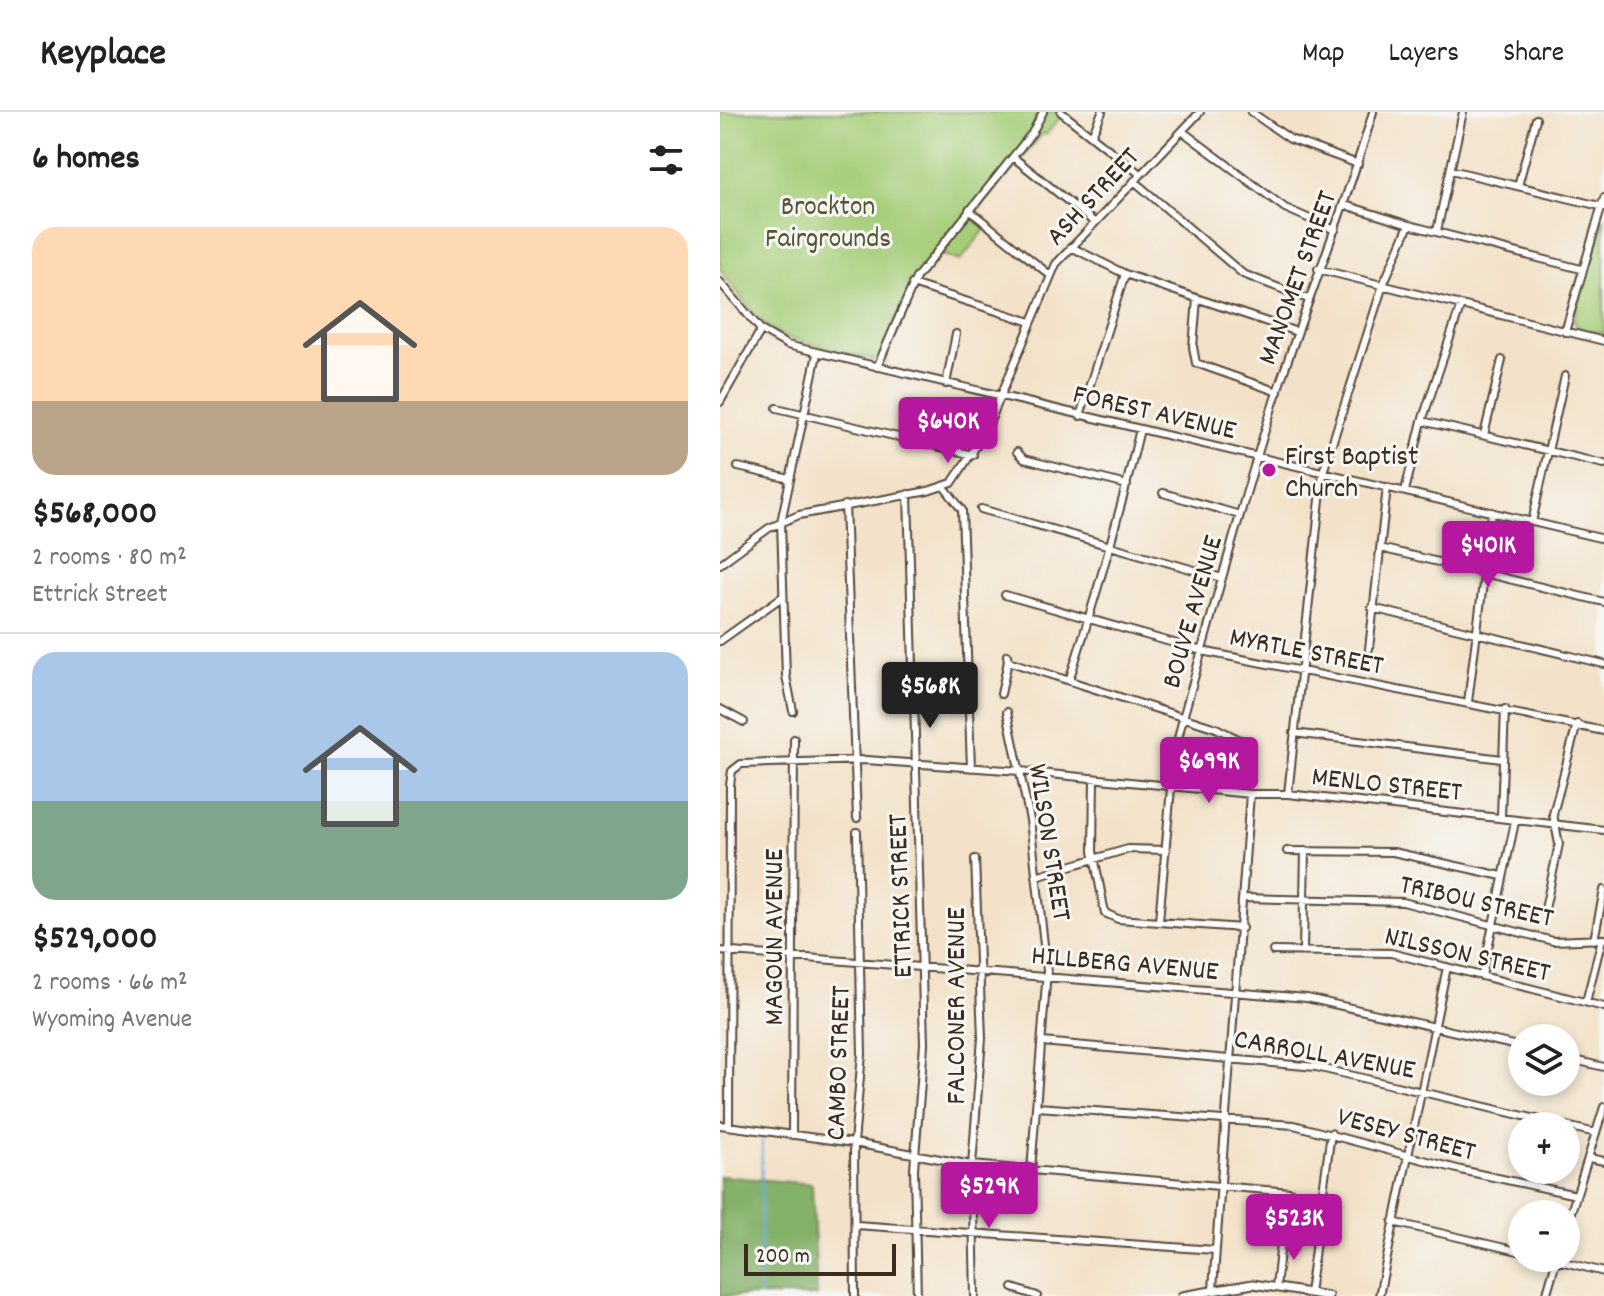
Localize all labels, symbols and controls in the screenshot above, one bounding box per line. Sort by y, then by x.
text: Keyplace [40,28,166,83]
text: Map [1302,35,1345,75]
text: Layers [1389,35,1459,75]
text: Share [1503,35,1564,75]
text: 6 homes [32,136,140,185]
icon: filters [644,138,688,182]
street label: ASH STREET [1038,140,1151,257]
street label: MANOMET STREET [1250,186,1350,371]
park label: Brockton Fairgrounds [765,189,891,261]
icon: home [288,279,432,423]
street label: FOREST AVENUE [1068,377,1240,453]
pin: $640K [892,397,1004,465]
text: $640K [917,404,979,441]
place label: First Baptist Church [1285,439,1418,511]
marker: First Baptist Church [1260,461,1278,479]
text: $568,000 [32,491,157,540]
pin: $401K [1432,521,1544,589]
text: $401K [1460,528,1516,565]
street label: BOUVE AVENUE [1154,531,1236,693]
text: 2 rooms · 80 m² [32,540,187,577]
text: Ettrick Street [32,577,168,614]
street label: MYRTLE STREET [1226,619,1386,688]
pin: $568K [874,662,986,730]
text: $568K [900,669,960,706]
icon: home [288,704,432,848]
pin: $699K [1153,737,1265,805]
text: $699K [1178,744,1240,781]
street label: MENLO STREET [1309,759,1464,815]
street label: WILSON STREET [1015,761,1079,924]
street label: ETTRICK STREET [880,813,926,979]
street label: MAGOUN AVENUE [757,848,797,1026]
street label: TRIBOU STREET [1395,867,1557,941]
street label: FALCONER AVENUE [939,907,979,1105]
text: $529,000 [32,916,157,965]
street label: NILSSON STREET [1380,918,1554,995]
street label: HILLBERG AVENUE [1029,938,1220,994]
text: 2 rooms · 66 m² [32,965,188,1002]
street label: CAMBO STREET [818,985,864,1141]
text: Wyoming Avenue [32,1002,192,1039]
street label: CARROLL AVENUE [1230,1021,1418,1093]
map controls [1508,1024,1580,1272]
button: layers [1508,1024,1580,1096]
street label: VESEY STREET [1332,1099,1479,1174]
button: + [1508,1112,1580,1184]
pin: $529K [933,1162,1045,1230]
text: $529K [959,1169,1019,1206]
pin: $523K [1238,1194,1350,1262]
button: − [1508,1200,1580,1272]
text: $523K [1264,1201,1324,1238]
scale bar [744,1240,896,1276]
text: 200 m [756,1242,810,1273]

